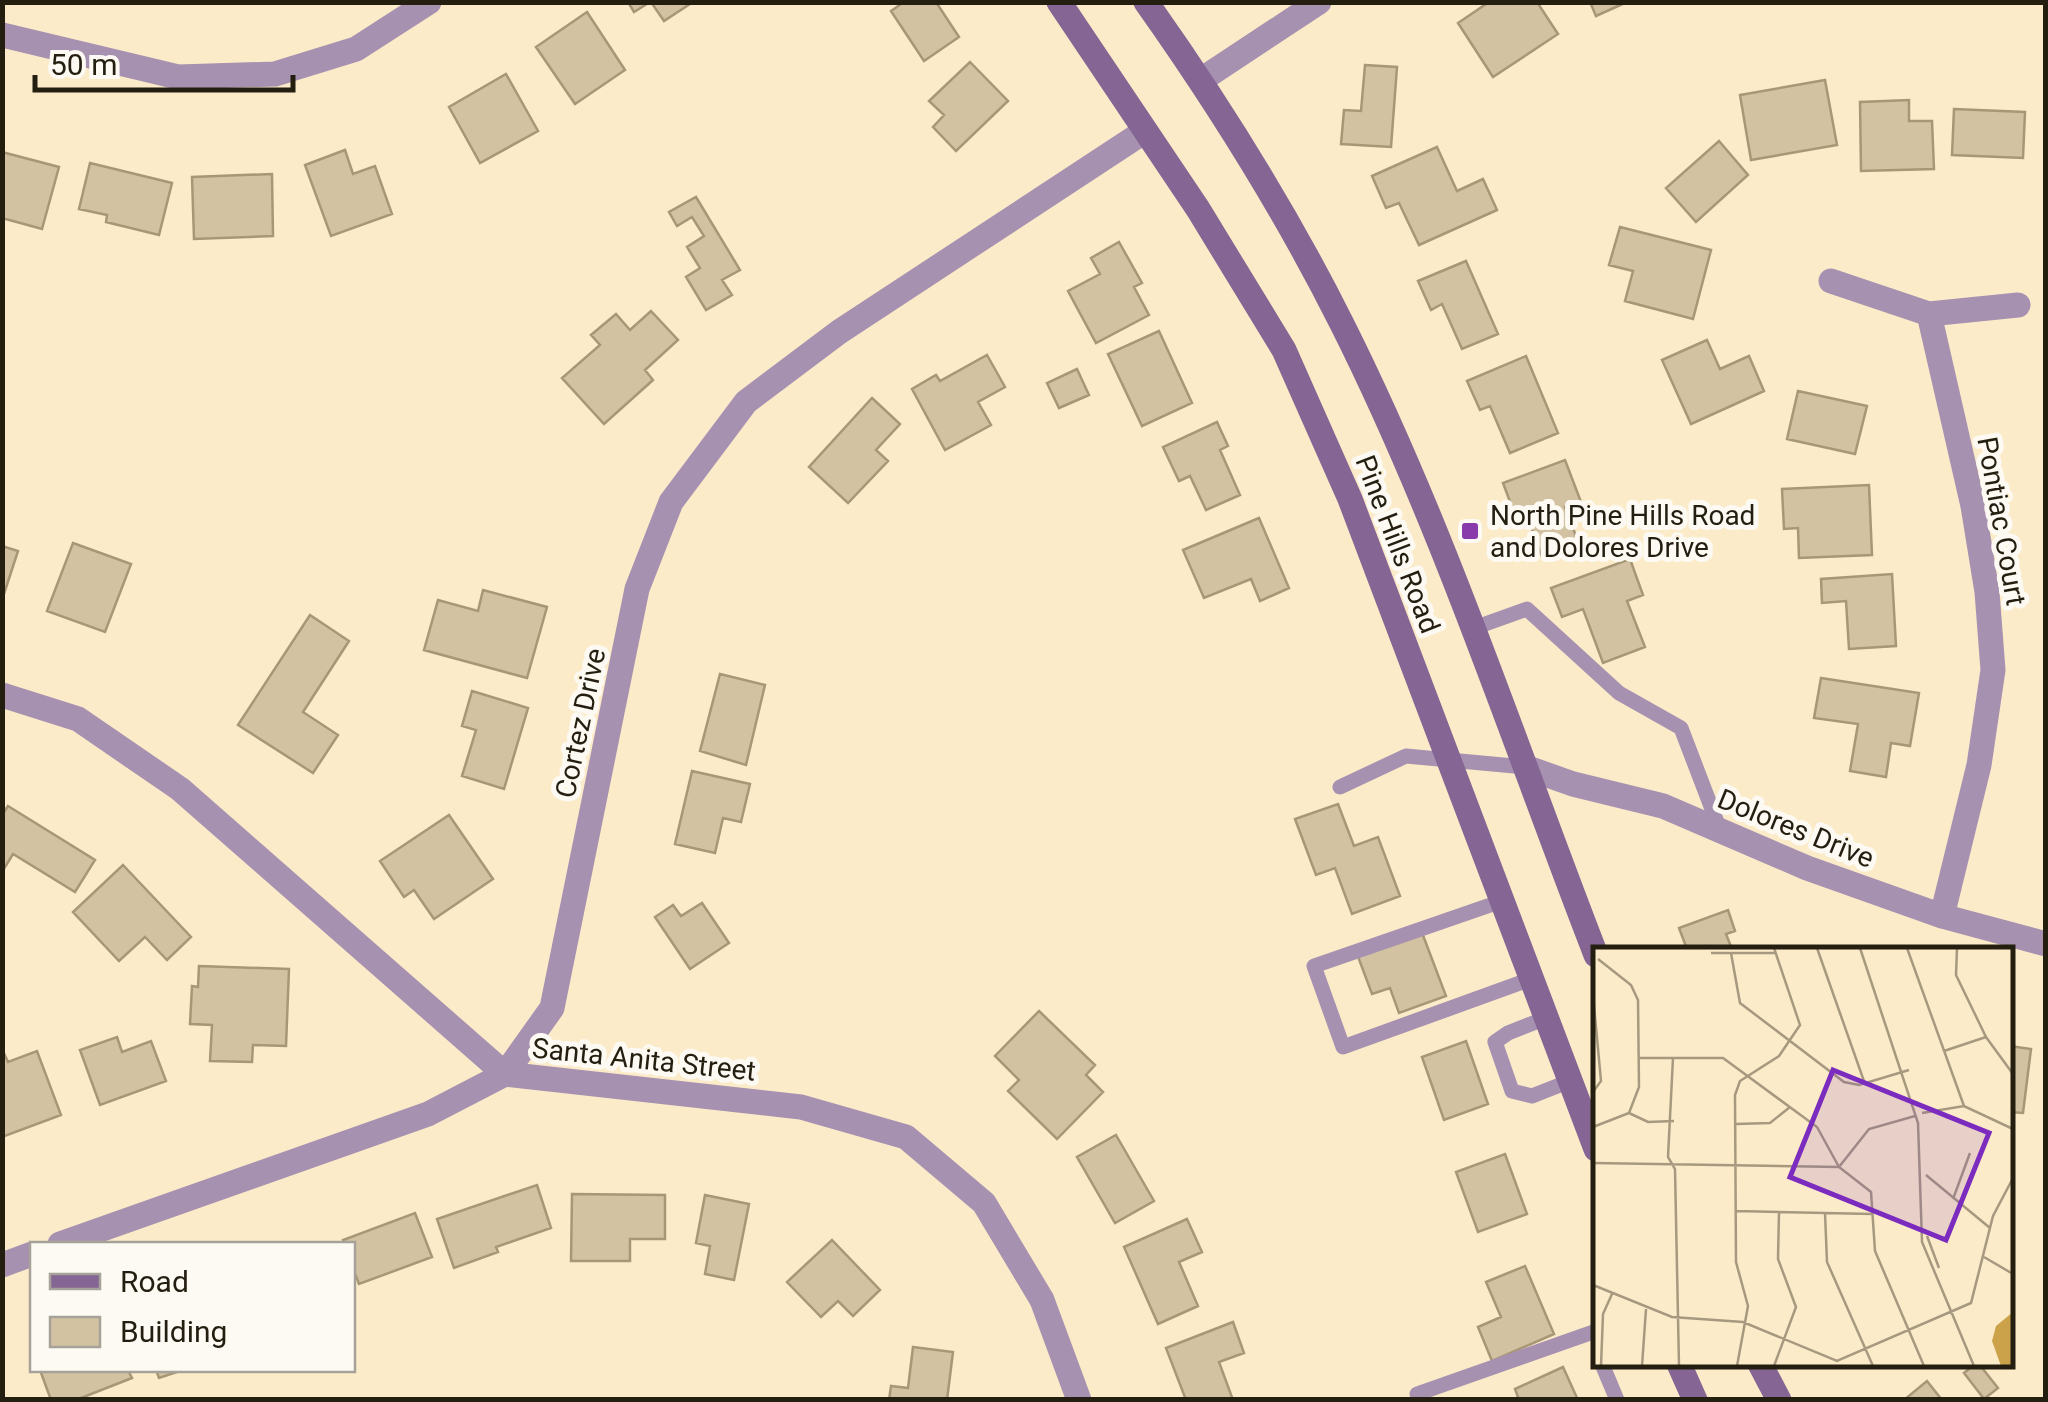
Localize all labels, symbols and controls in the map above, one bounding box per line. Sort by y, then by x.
scale bar [35,30,292,92]
text: 50 m [50,47,117,82]
street label: Pontiac Court [1970,434,2033,608]
street label: Pine Hills Road [1348,451,1447,638]
place label: North Pine Hills Road and Dolores Drive [1490,499,1755,564]
marker: North Pine Hills Road and Dolores Drive [1459,520,1481,542]
street label: Cortez Drive [549,645,612,801]
street label: Dolores Drive [1713,782,1879,875]
inset map [1593,947,2013,1367]
street label: Santa Anita Street [531,1031,757,1088]
legend [30,1242,355,1372]
text: Road [120,1264,189,1299]
text: Building [120,1314,227,1349]

